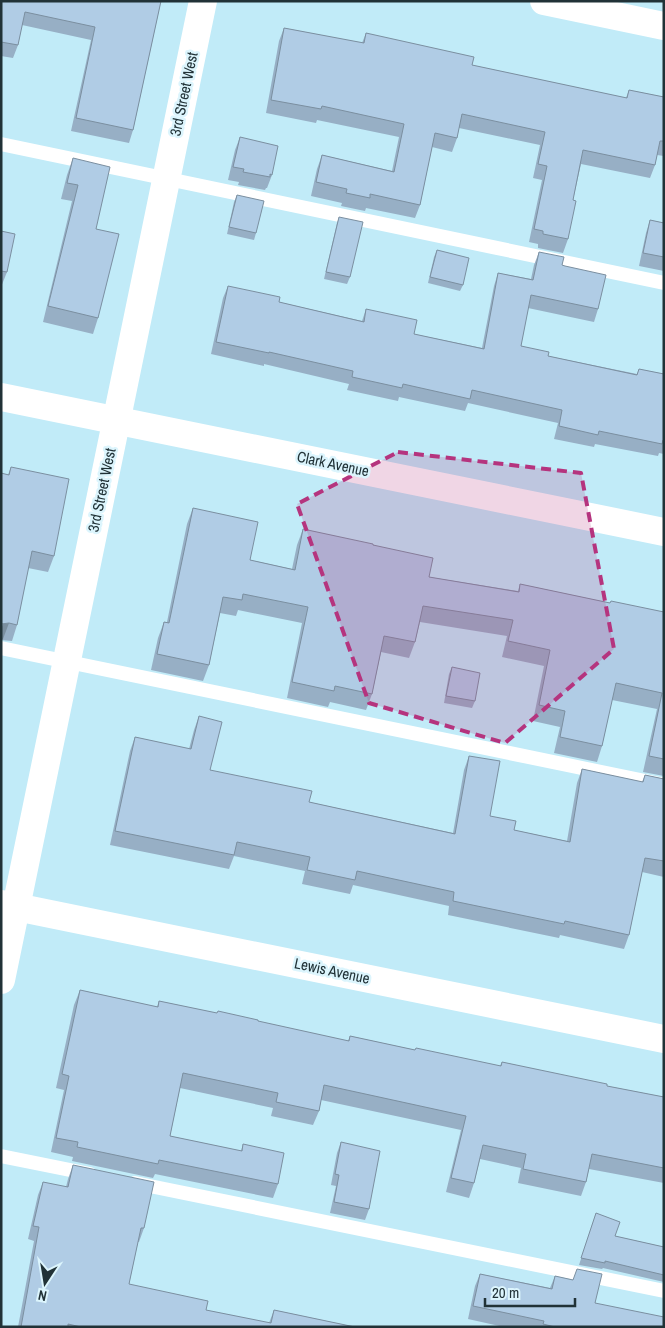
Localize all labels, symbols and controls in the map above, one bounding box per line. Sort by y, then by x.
street label: 3rd Street West [164,49,203,138]
street label: 3rd Street West [82,445,121,534]
street label: Clark Avenue [295,446,371,481]
street label: Lewis Avenue [293,952,372,989]
north arrow [20,1258,70,1308]
scale bar [485,1276,575,1308]
text: 20 m [492,1282,519,1303]
text: N [36,1286,48,1305]

